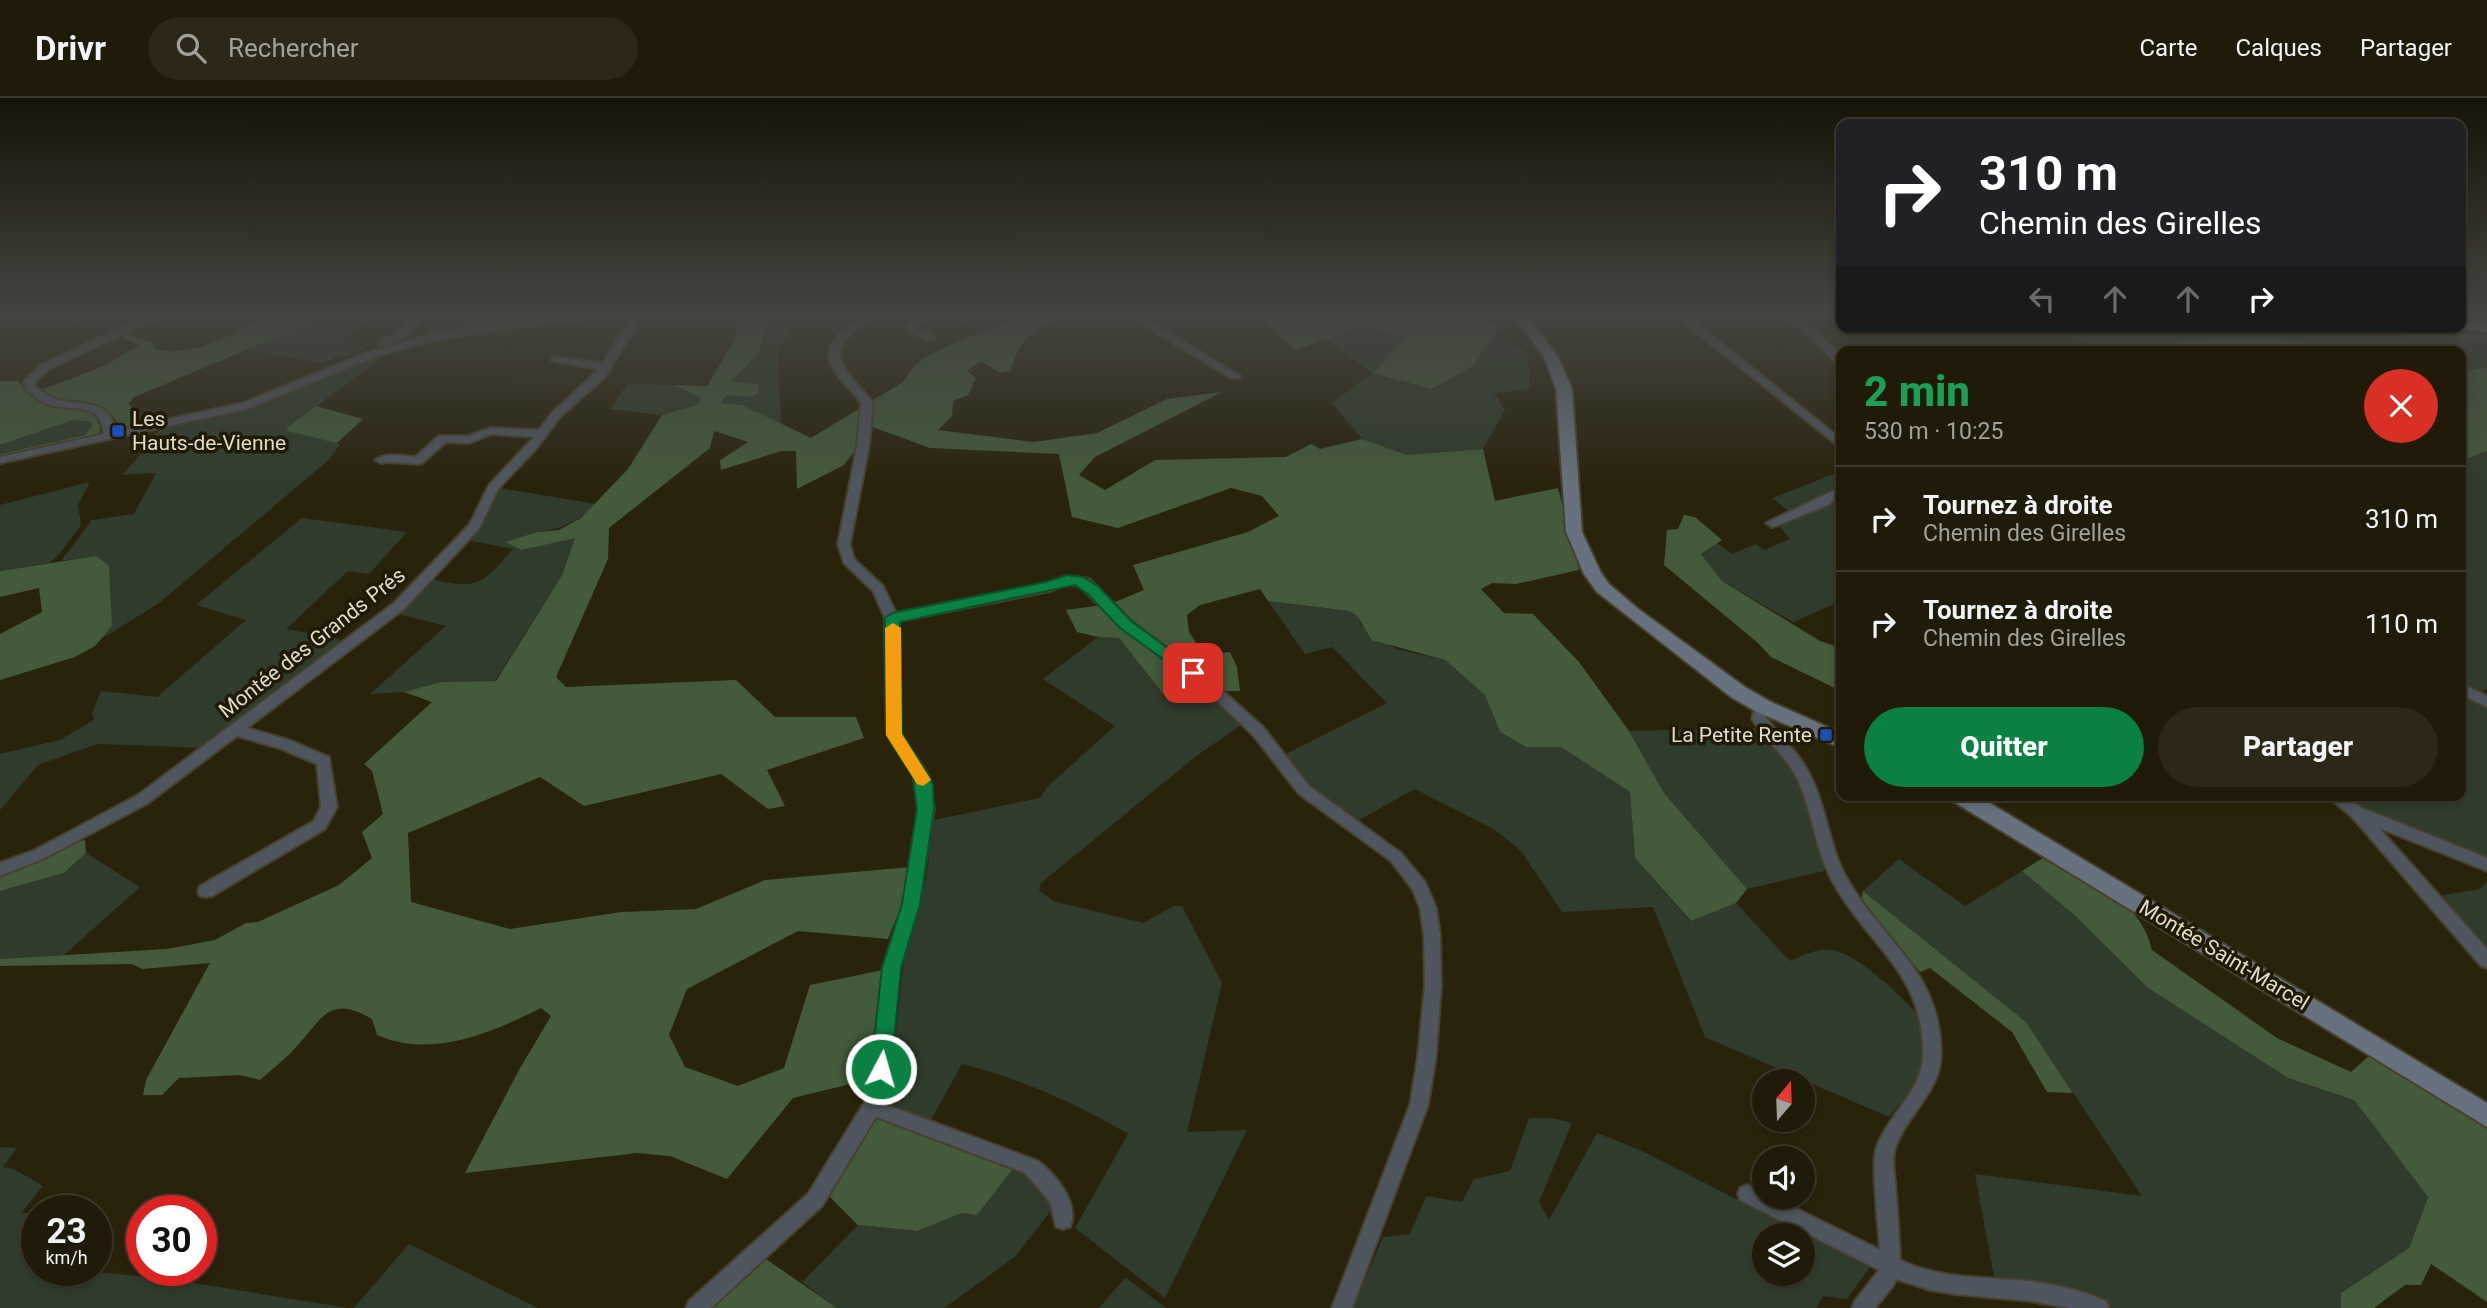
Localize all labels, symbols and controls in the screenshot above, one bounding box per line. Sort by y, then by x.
search box [148,17,638,80]
text: Drivr [35,29,106,68]
icon: search [172,29,210,67]
text: Rechercher [228,33,359,63]
text: Carte [2139,34,2197,62]
text: Calques [2235,34,2322,62]
text: Partager [2360,34,2452,62]
text: 310 m [1979,145,2118,202]
icon: right [1864,147,1955,238]
text: Chemin des Girelles [1979,204,2261,242]
icon: left [2023,280,2061,318]
icon: ahead [2096,280,2134,318]
icon: ahead [2169,280,2207,318]
icon: right [2242,280,2280,318]
text: 2 min [1864,367,1970,416]
button: close [2364,369,2438,443]
place label: Les Hauts-de-Vienne [132,407,286,455]
text: 530 m · 10:25 [1864,418,2003,445]
marker: Les Hauts-de-Vienne [110,423,126,439]
text: Tournez à droite [1923,490,2113,520]
icon: right [1864,500,1902,538]
text: 310 m [2365,504,2438,534]
text: Chemin des Girelles [1923,520,2126,547]
street label: Montée des Grands Prés [214,563,410,723]
text: Tournez à droite [1923,595,2113,625]
icon: right [1864,605,1902,643]
text: 110 m [2365,609,2438,639]
text: Chemin des Girelles [1923,625,2126,652]
pin [1163,643,1223,703]
icon: arrive [1174,654,1212,692]
button: Quitter [1864,707,2144,787]
button: Partager [2158,707,2438,787]
place label: La Petite Rente [1671,723,1812,747]
marker: La Petite Rente [1818,727,1834,743]
street label: Montée Saint-Marcel [2135,895,2313,1015]
position arrow [844,1032,918,1106]
north arrow [1752,1069,1815,1132]
map controls [1752,1069,1815,1286]
button: sound [1752,1146,1815,1209]
speed limit sign: 30 [126,1195,217,1286]
text: 23 [46,1211,87,1252]
button: layers [1752,1223,1815,1286]
text: km/h [45,1247,88,1268]

